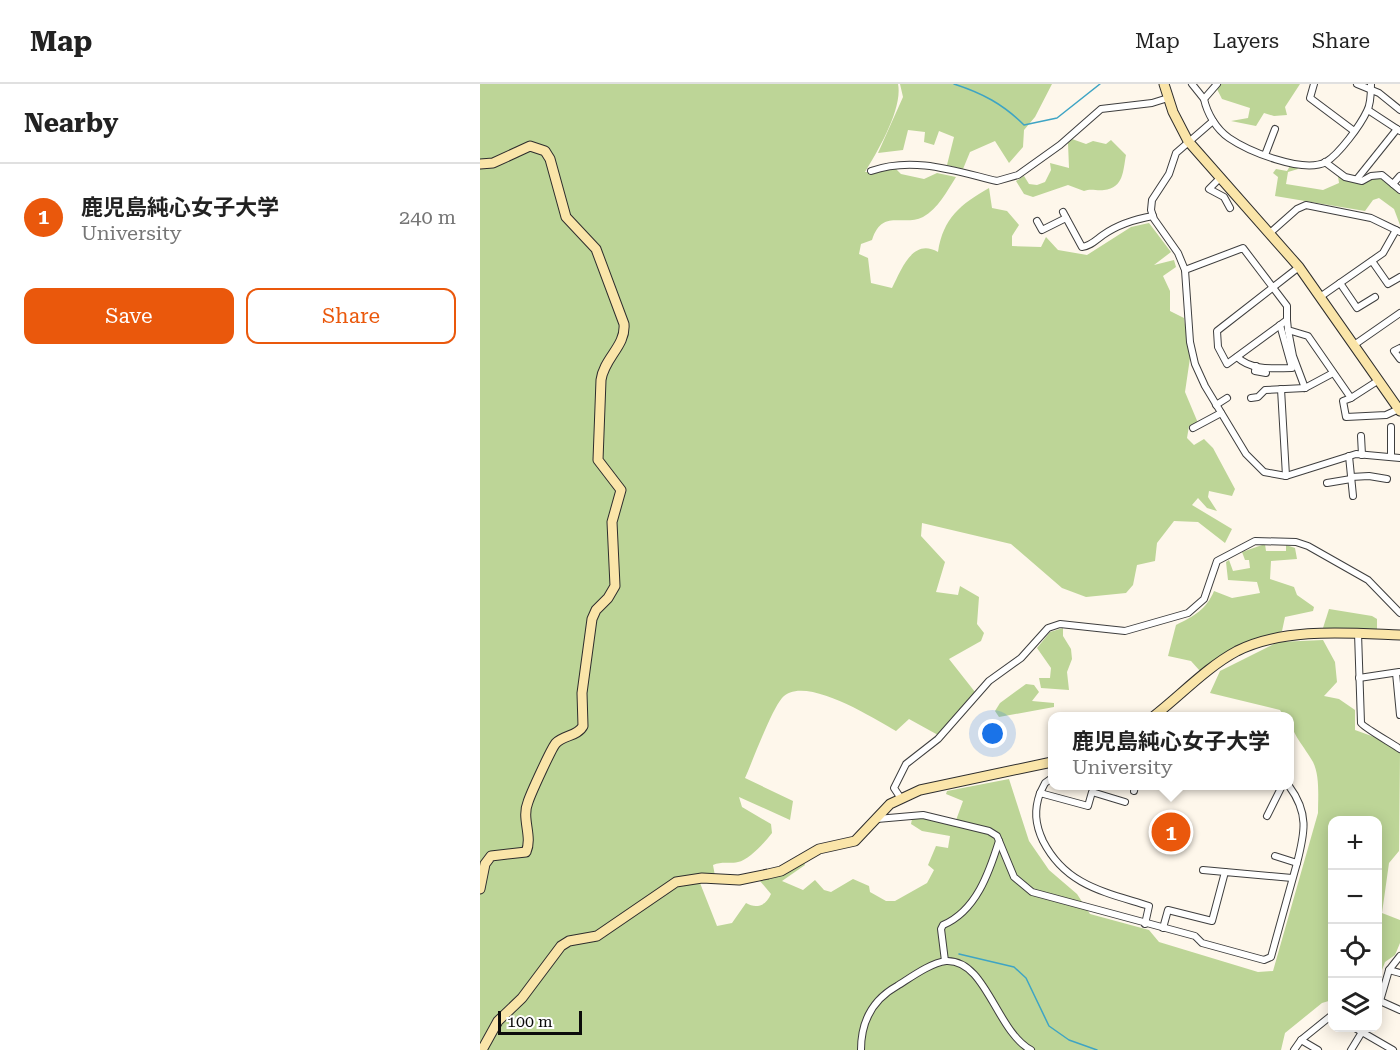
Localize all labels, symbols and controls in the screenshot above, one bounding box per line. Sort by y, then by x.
text: Map [30,25,92,58]
text: Map [1135,29,1180,53]
text: Layers [1213,29,1279,53]
text: Share [1312,29,1370,53]
text: Nearby [24,108,118,138]
text: 鹿児島純心女子大学 [81,195,279,220]
text: 1 [38,205,49,229]
text: 240 m [399,205,456,229]
text: University [81,221,182,245]
button: Save [24,288,234,344]
button: Share [246,288,456,344]
popup [1048,712,1294,790]
your location [978,719,1007,748]
text: 鹿児島純心女子大学 [1072,729,1270,754]
text: University [1072,755,1173,779]
pin: 1 [1152,810,1190,855]
map controls [1328,816,1382,1032]
button: + [1328,816,1382,870]
button: − [1328,870,1382,924]
button: locate [1328,924,1382,978]
button: layers [1328,978,1382,1032]
scale bar [498,1008,582,1036]
text: 100 m [507,1012,553,1031]

